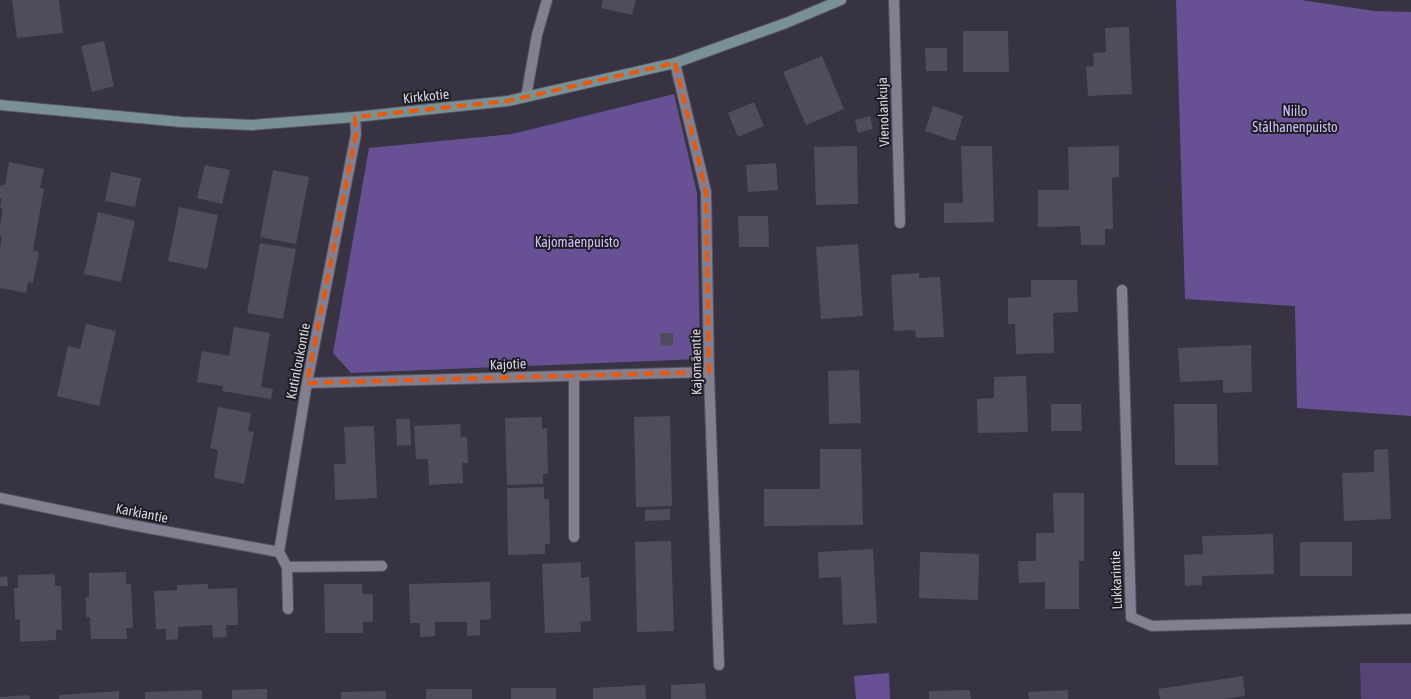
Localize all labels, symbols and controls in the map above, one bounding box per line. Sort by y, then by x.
street label: Vienolankuja [874,77,892,147]
street label: Kirkkotie [402,86,450,106]
park label: Niilo Stålhanenpuisto [1252,103,1338,135]
park label: Kajomäenpuisto [535,234,619,250]
street label: Kutinloukontie [283,322,313,400]
street label: Kajomäentie [687,329,705,395]
street label: Kajotie [489,355,527,373]
street label: Karkiantie [114,500,170,526]
street label: Lukkarintie [1107,550,1125,610]

